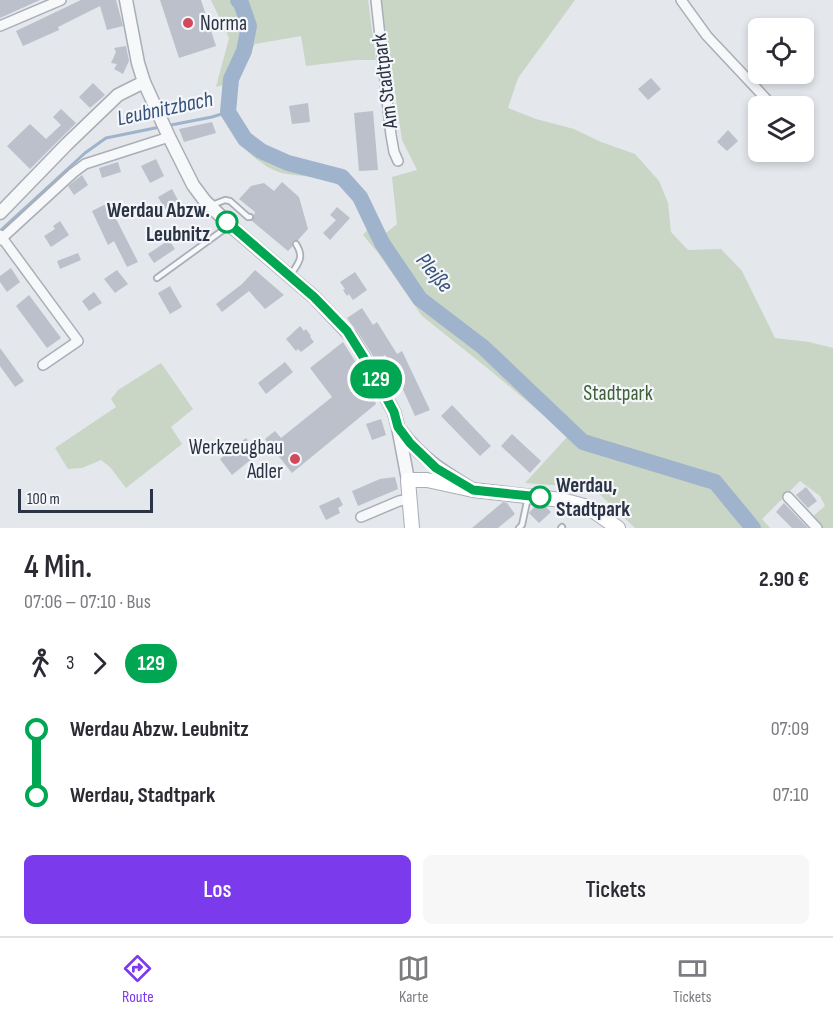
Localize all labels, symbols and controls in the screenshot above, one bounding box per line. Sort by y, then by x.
place label: Norma [200,11,247,36]
marker: Norma [181,16,195,30]
map controls [748,18,814,162]
button: locate [748,18,814,84]
street label: Am Stadtpark [367,32,403,131]
water label: Leubnitzbach [114,86,216,132]
button: layers [748,96,814,162]
place label: Werdau Abzw. Leubnitz [107,198,210,247]
marker: Werdau Abzw. Leubnitz [216,211,238,233]
water label: Pleiße [410,248,459,299]
line badge: 129 [342,360,410,398]
text: 129 [362,367,390,392]
park label: Stadtpark [583,381,653,406]
place label: Werkzeugbau Adler [189,435,283,484]
marker: Werkzeugbau Adler [288,452,302,466]
place label: Werdau, Stadtpark [556,473,630,522]
scale bar [18,486,153,514]
marker: Werdau, Stadtpark [529,486,551,508]
text: 100 m [27,490,60,509]
text: 4 Min. [24,547,92,587]
text: 2.90 € [759,566,809,593]
text: 07:06 – 07:10 · Bus [24,590,151,614]
icon: walk [24,647,57,680]
icon: forward [83,647,116,680]
text: 3 [66,651,74,675]
text: 129 [137,651,165,676]
text: Werdau Abzw. Leubnitz [70,716,249,743]
text: 07:09 [771,717,809,741]
text: Werdau, Stadtpark [70,782,215,809]
text: 07:10 [773,783,809,807]
button: Los [24,855,411,924]
button: Tickets [423,855,809,924]
tab: Route [121,952,154,1007]
tab: Karte [397,952,430,1007]
tab: Tickets [673,952,712,1007]

